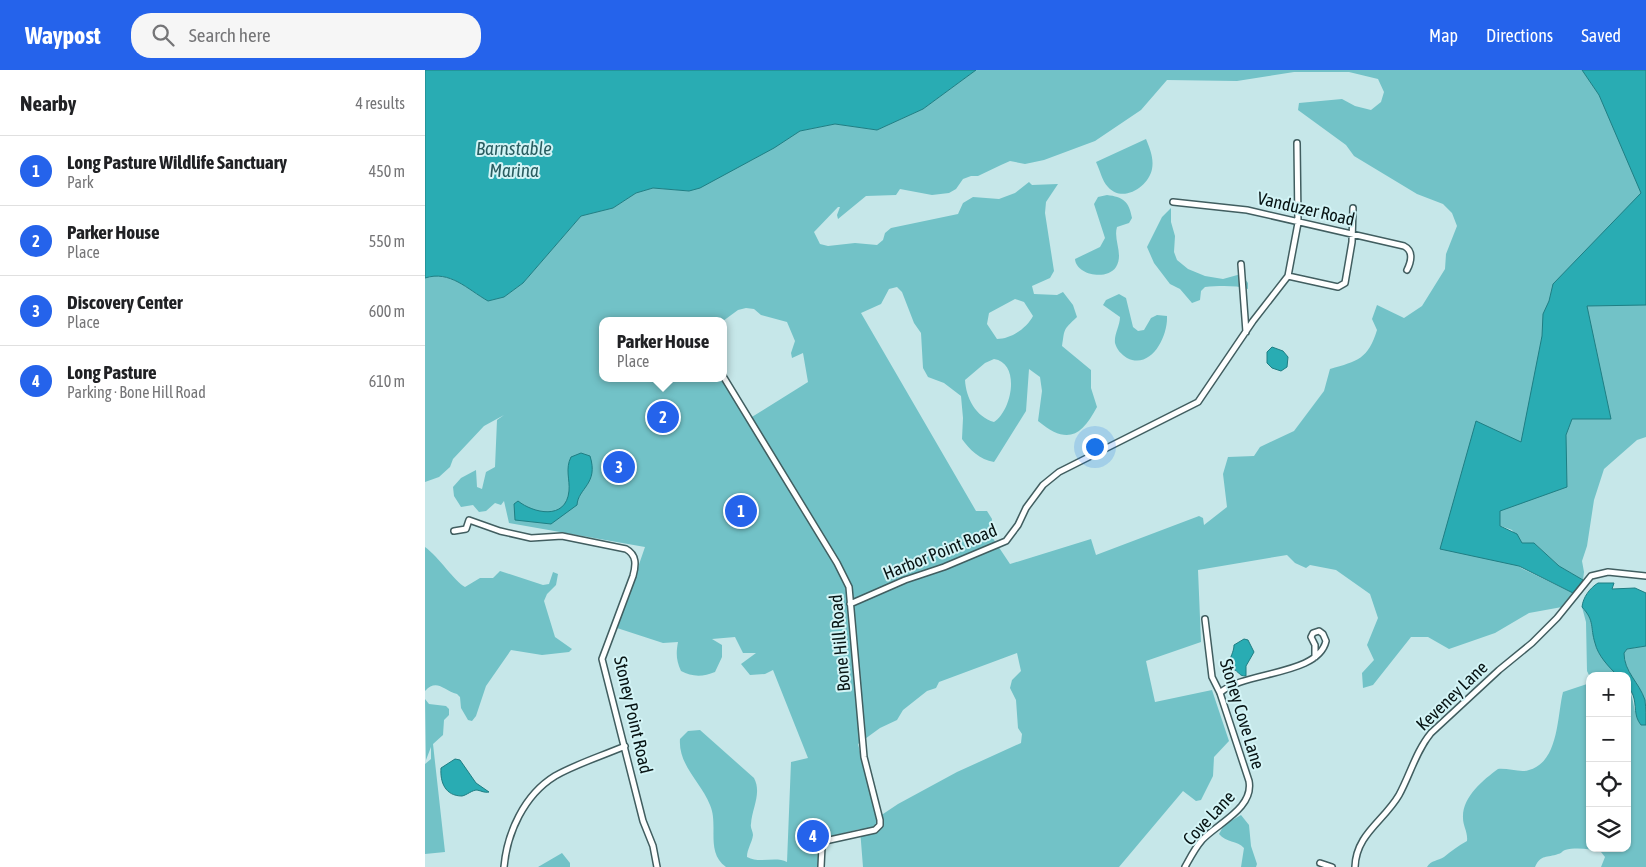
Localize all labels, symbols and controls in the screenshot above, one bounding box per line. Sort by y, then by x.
search box [131,13,481,58]
icon: search [149,21,177,49]
text: Waypost [25,22,101,49]
text: Search here [189,24,271,46]
text: Map [1429,25,1458,46]
text: Directions [1486,25,1553,46]
text: Saved [1581,25,1621,46]
text: Nearby [20,91,76,115]
text: 4 results [355,94,405,112]
water label: Barnstable Marina [476,137,552,181]
text: Long Pasture Wildlife Sanctuary [67,151,287,173]
text: 1 [32,162,40,180]
text: 450 m [369,162,405,180]
text: Park [67,173,94,191]
street label: Vanduzer Road [1255,187,1357,230]
text: Parker House [67,221,160,243]
text: 2 [32,232,40,250]
text: 550 m [369,232,405,250]
text: Place [67,243,100,261]
text: Discovery Center [67,291,183,313]
text: 3 [32,302,40,320]
text: 600 m [369,302,405,320]
text: Place [67,313,100,331]
popup [599,317,727,382]
text: Parker House [617,330,709,352]
text: Place [617,352,649,370]
text: Long Pasture [67,361,157,383]
text: 4 [32,372,40,390]
text: 610 m [369,372,405,390]
text: Parking · Bone Hill Road [67,383,206,401]
pin: 2 [647,398,679,436]
your location [1082,434,1108,460]
pin: 3 [603,448,635,486]
pin: 1 [725,492,757,530]
street label: Harbor Point Road [880,519,1000,584]
street label: Bone Hill Road [825,594,854,692]
street label: Stoney Point Road [610,654,657,776]
street label: Stoney Cove Lane [1216,656,1269,771]
street label: Keveney Lane [1412,657,1492,735]
map controls [1586,672,1631,852]
button: + [1586,672,1631,717]
button: − [1586,717,1631,762]
button: locate [1586,762,1631,807]
street label: Cove Lane [1178,786,1239,849]
button: layers [1586,807,1631,852]
pin: 4 [797,817,829,855]

